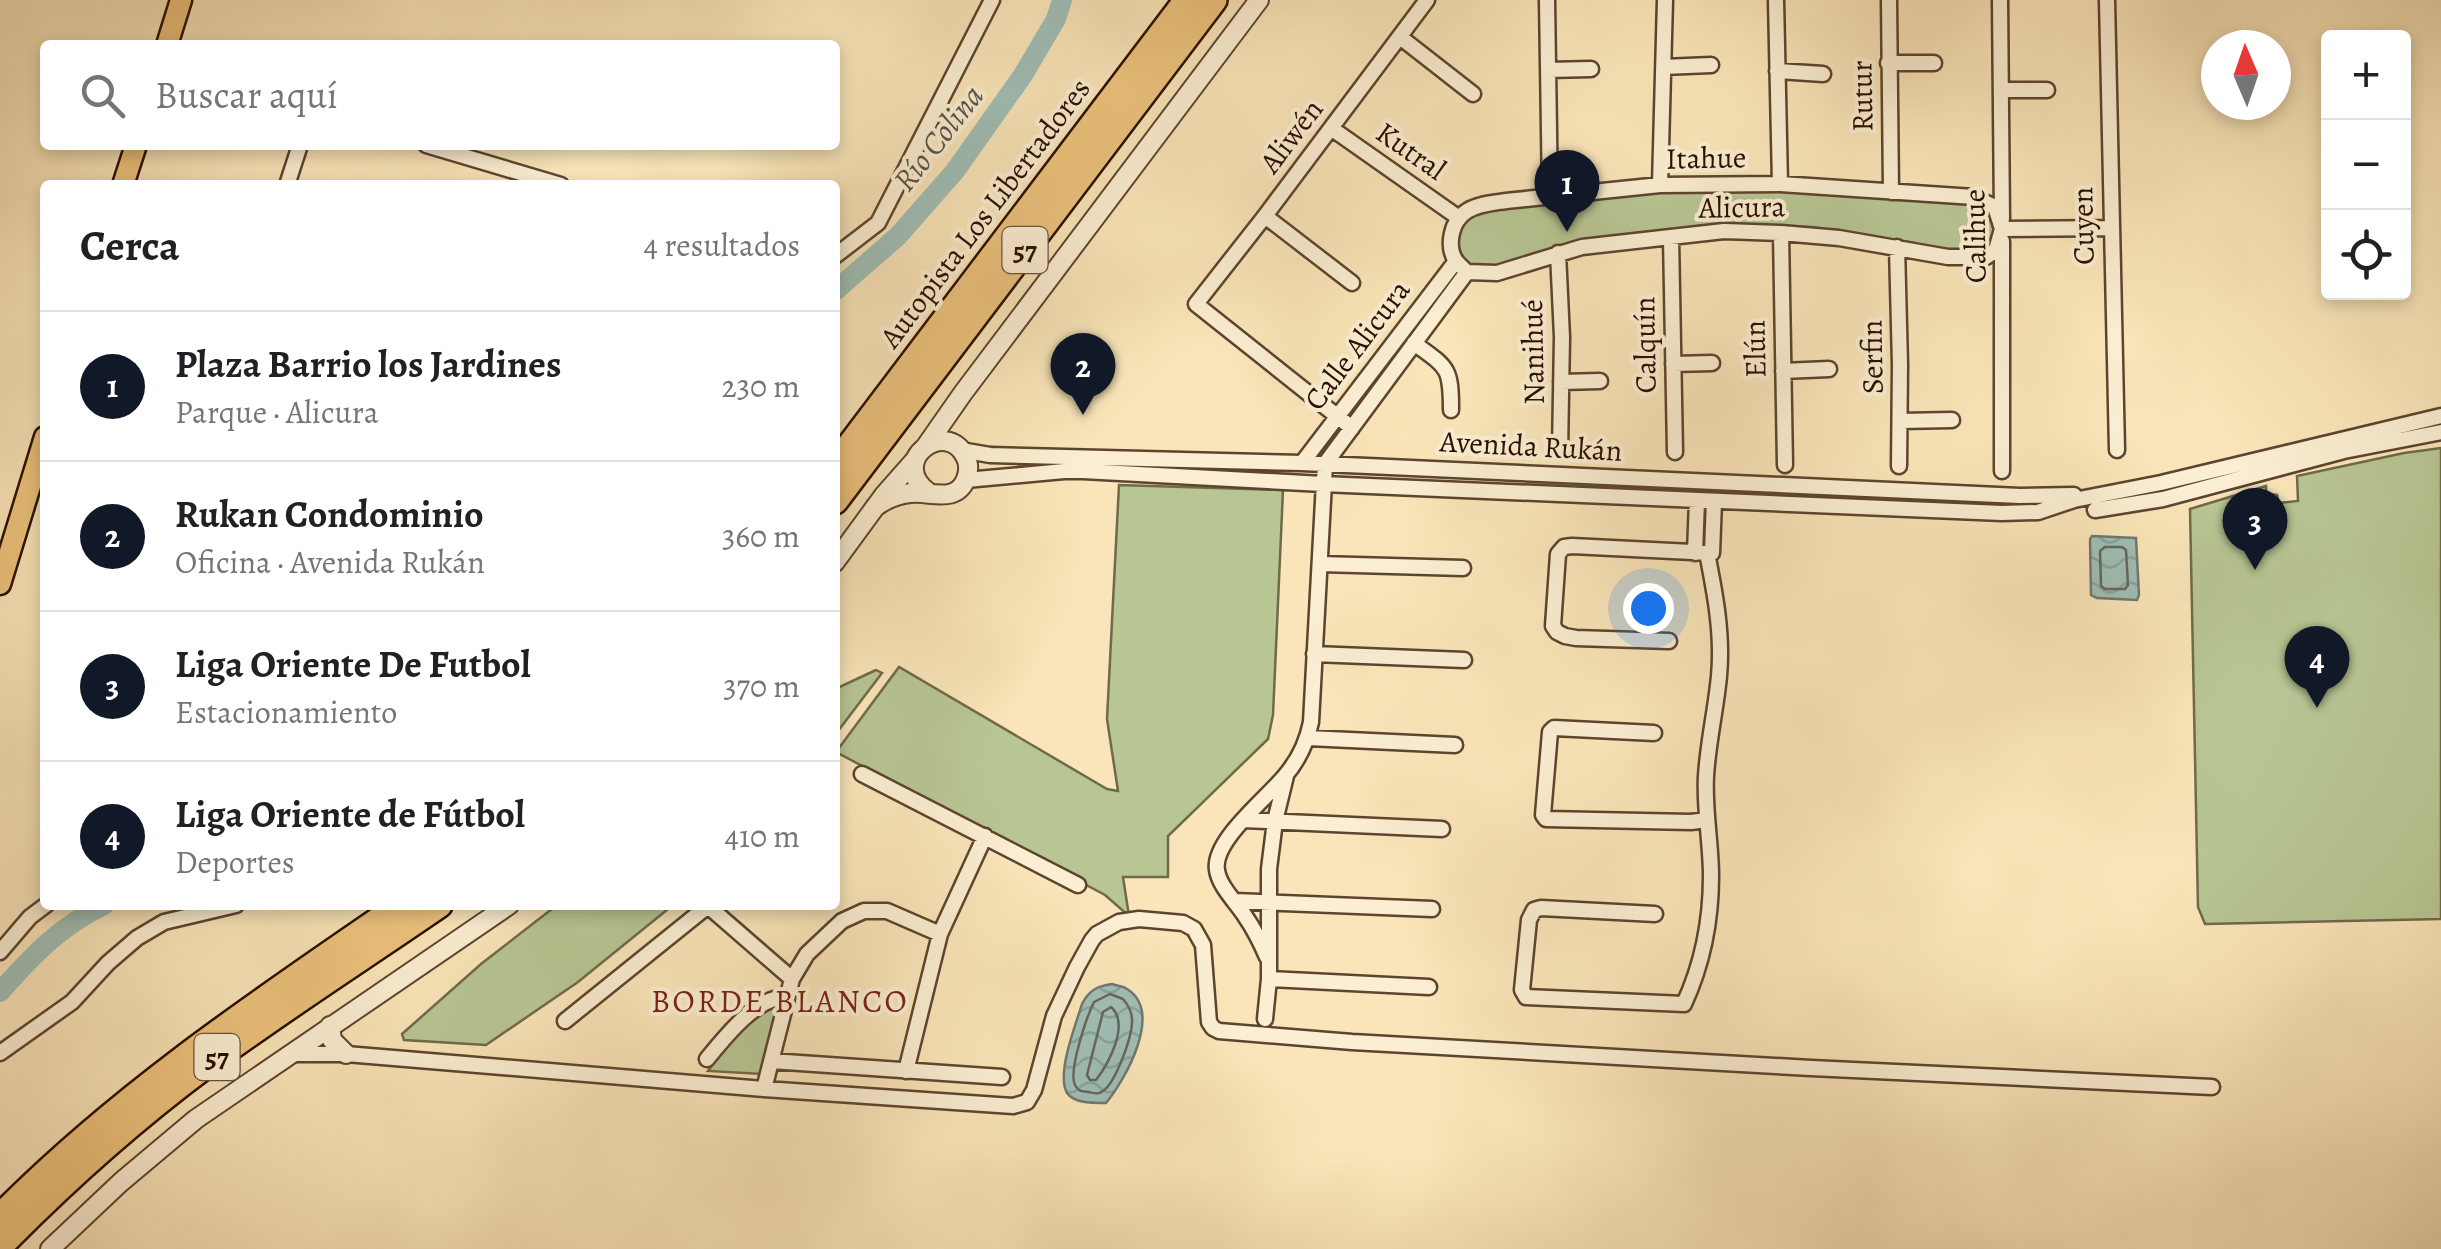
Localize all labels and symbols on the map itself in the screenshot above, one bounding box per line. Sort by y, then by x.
north arrow [2201,30,2291,120]
street label: Rutur [1841,60,1883,132]
street label: Autopista Los Libertadores [870,70,1100,357]
water label: Río Colina [883,75,994,200]
street label: Aliwén [1249,91,1332,182]
street label: Kutral [1368,113,1454,189]
street label: Itahue [1665,137,1747,179]
pin: 1 [1534,150,1600,232]
street label: Alicura [1697,186,1786,228]
street label: Cuyen [2062,187,2104,265]
street label: Calihue [1954,189,1996,283]
road number: 57 [1002,227,1048,273]
street label: Calle Alicura [1295,272,1419,418]
street label: Calquín [1624,296,1666,394]
street label: Nanihué [1512,299,1554,405]
street label: Elún [1734,320,1776,378]
street label: Serfin [1851,320,1893,394]
pin: 2 [1050,332,1116,415]
street label: Avenida Rukán [1438,421,1623,471]
pin: 3 [2222,488,2288,570]
your location [1623,583,1674,634]
pin: 4 [2284,626,2350,708]
district label: BORDE BLANCO [651,979,909,1023]
road number: 57 [194,1034,240,1080]

